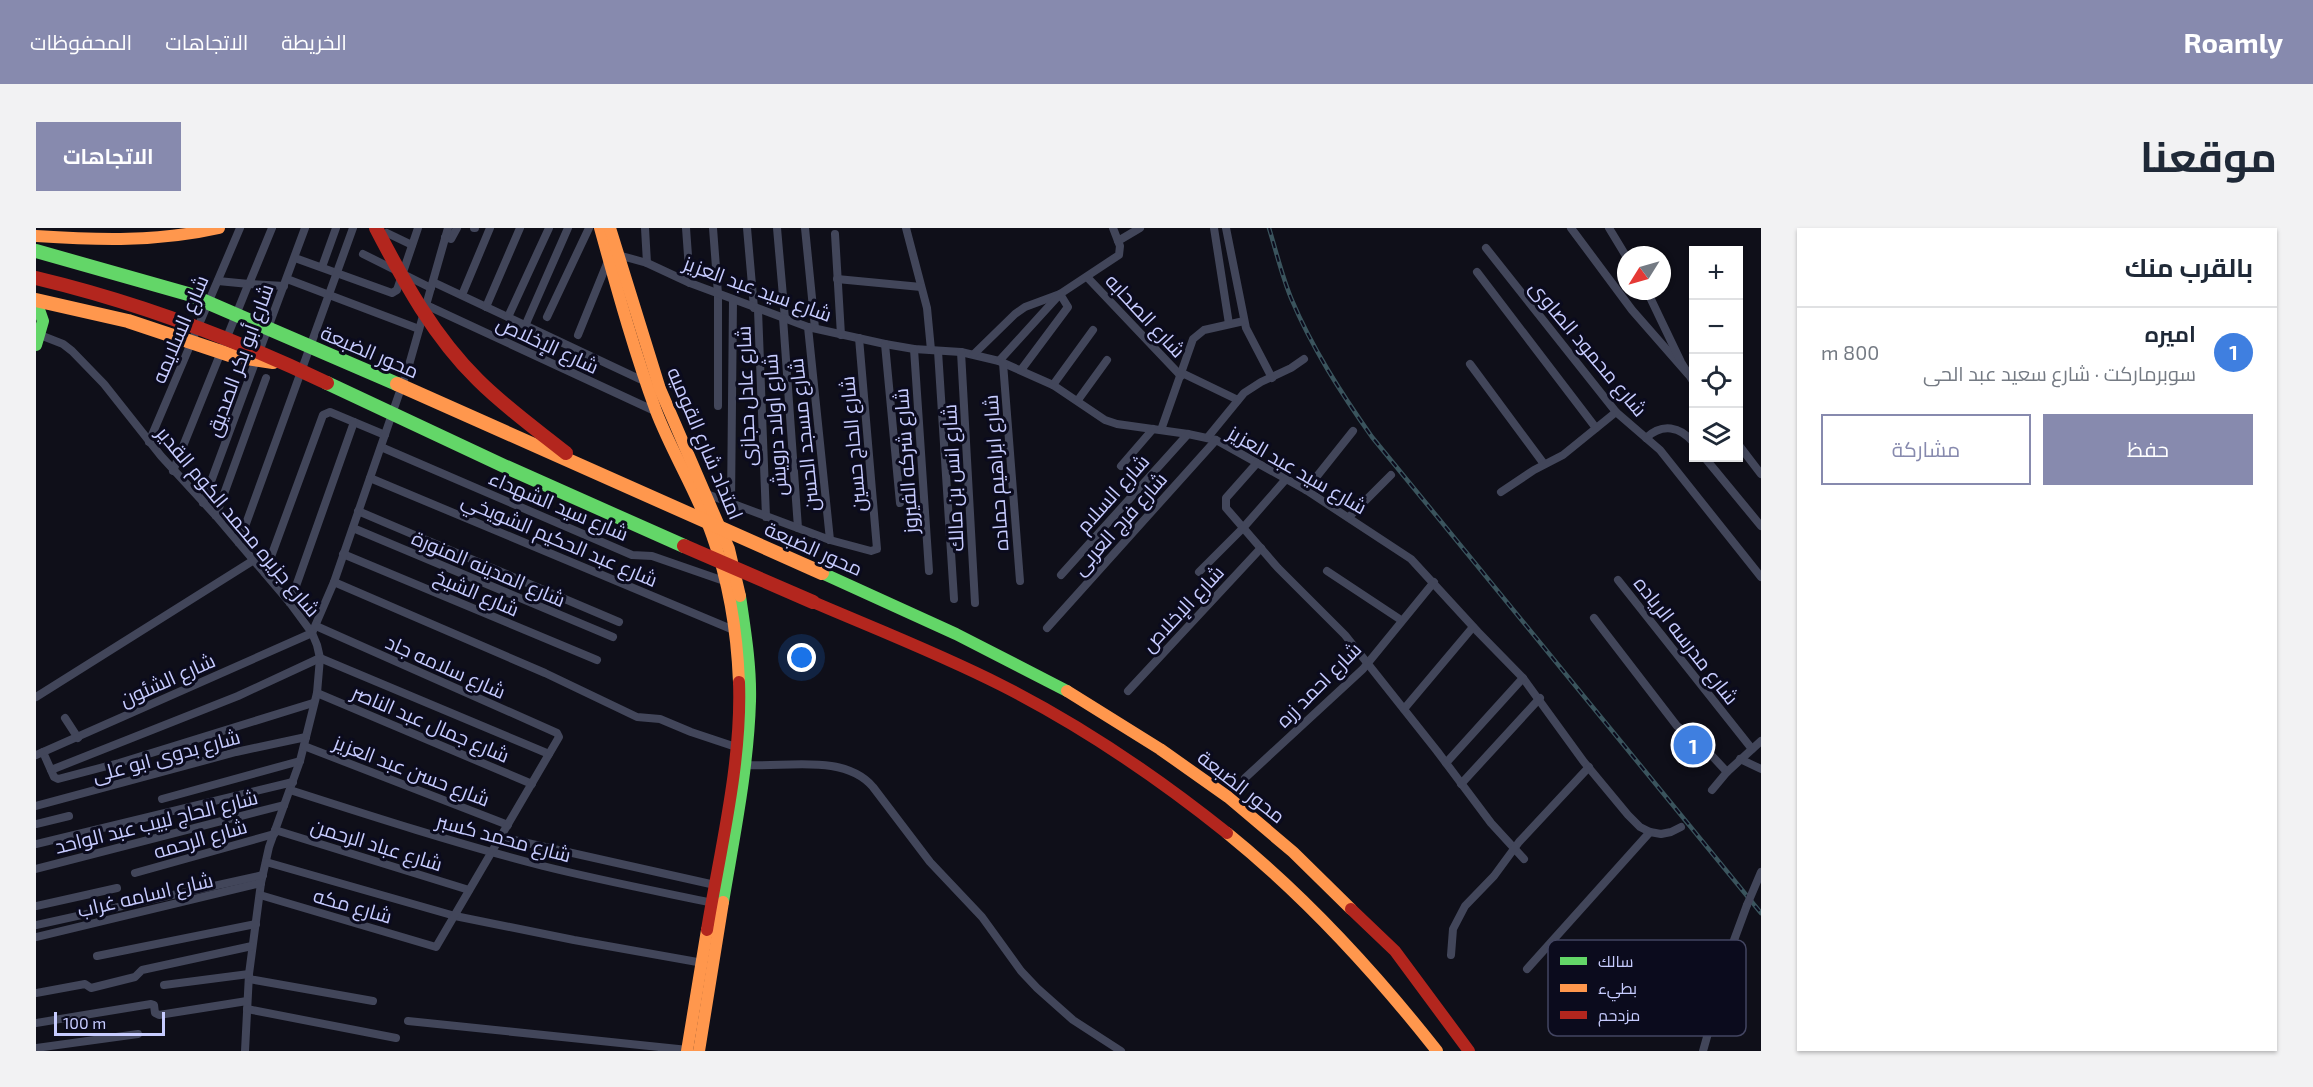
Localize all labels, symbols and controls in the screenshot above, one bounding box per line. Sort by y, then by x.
text: Roamly [2184,25,2283,59]
text: المحفوظات [30,29,132,54]
text: الاتجاهات [165,29,248,54]
text: الخريطة [281,29,347,54]
button: الاتجاهات [36,122,181,191]
text: موقعنا [2140,130,2277,180]
north arrow [1617,246,1671,300]
map controls [1689,246,1743,462]
button: + [1689,246,1743,300]
street label: شارع سيد عبد العزيز [679,250,835,329]
text: بالقرب منك [2125,251,2253,282]
street label: شارع الصحابه [1099,268,1191,364]
street label: شارع السلايمه [145,271,215,388]
street label: شارع محمود الصاوى [1523,275,1653,423]
street label: شارع أبو بكر الصديق [200,280,281,441]
button: − [1689,300,1743,354]
street label: شارع الإخلاص [492,310,603,381]
street label: محور الضبعة [317,320,423,383]
text: اميره [2145,320,2196,346]
street label: شارع عادل حجازى [731,325,762,467]
text: 800 m [1821,340,1879,364]
text: 1 [2229,340,2238,364]
street label: شارع اولاد درويش [757,353,794,497]
button: locate [1689,354,1743,408]
street label: شارع مسجد الحسن [783,357,826,513]
text: سوبرماركت · شارع سعيد عبد الحى [1923,361,2196,385]
street label: امتداد شارع القوميه [660,363,749,524]
street label: شارع الحاج حسين [834,375,873,513]
street label: شارع شركه الفيروز [888,387,925,535]
street label: شارع ابراهيم حماده [978,394,1015,552]
street label: شارع انس بن مالك [936,403,971,552]
button: layers [1689,408,1743,462]
button: مشاركة [1821,414,2031,485]
button: حفظ [2043,414,2253,485]
street label: شارع سيد عبد العزيز [1222,419,1372,521]
street label: شارع جزيره محمد الكوم القدير [149,420,326,623]
street label: شارع السلام [1071,449,1156,539]
street label: شارع سيد الشهداء [485,465,632,548]
street label: شارع فرج العربى [1067,467,1174,581]
street label: شارع عبد الحكيم الشويخي [457,487,662,596]
street label: محور الضبعة [761,516,867,581]
street label: شارع المدينه المنورة [408,525,569,614]
street label: شارع الإخلاص [1136,560,1230,658]
street label: شارع الشيخ [430,563,523,623]
street label: شارع مدرسه الرياده [1627,571,1744,711]
street label: شارع سلامه جاد [381,629,510,706]
street label: شارع احمد زره [1270,636,1368,734]
your location [787,643,816,672]
street label: شارع الشئون [116,647,220,713]
street label: شارع جمال عبد الناصر [347,679,513,770]
pin: 1 [1674,722,1712,768]
street label: شارع بدوى ابو على [89,724,243,789]
street label: شارع حسن عبد العزيز [329,729,493,814]
street label: محور الضبعة [1193,744,1290,828]
street label: شارع الحاج لبيب عبد الواحد [52,784,261,861]
street label: شارع محمد كسبر [432,807,574,869]
street label: شارع الرحمه [150,813,250,866]
street label: شارع عباد الرحمن [307,813,446,878]
street label: شارع اسامه غراب [75,867,216,924]
street label: شارع مكه [310,882,395,931]
legend [1548,940,1746,1036]
text: سالك [1598,951,1633,970]
text: بطيء [1598,978,1637,1002]
text: مزدحم [1598,1005,1640,1027]
scale bar [54,1009,165,1036]
text: 100 m [63,1013,106,1032]

